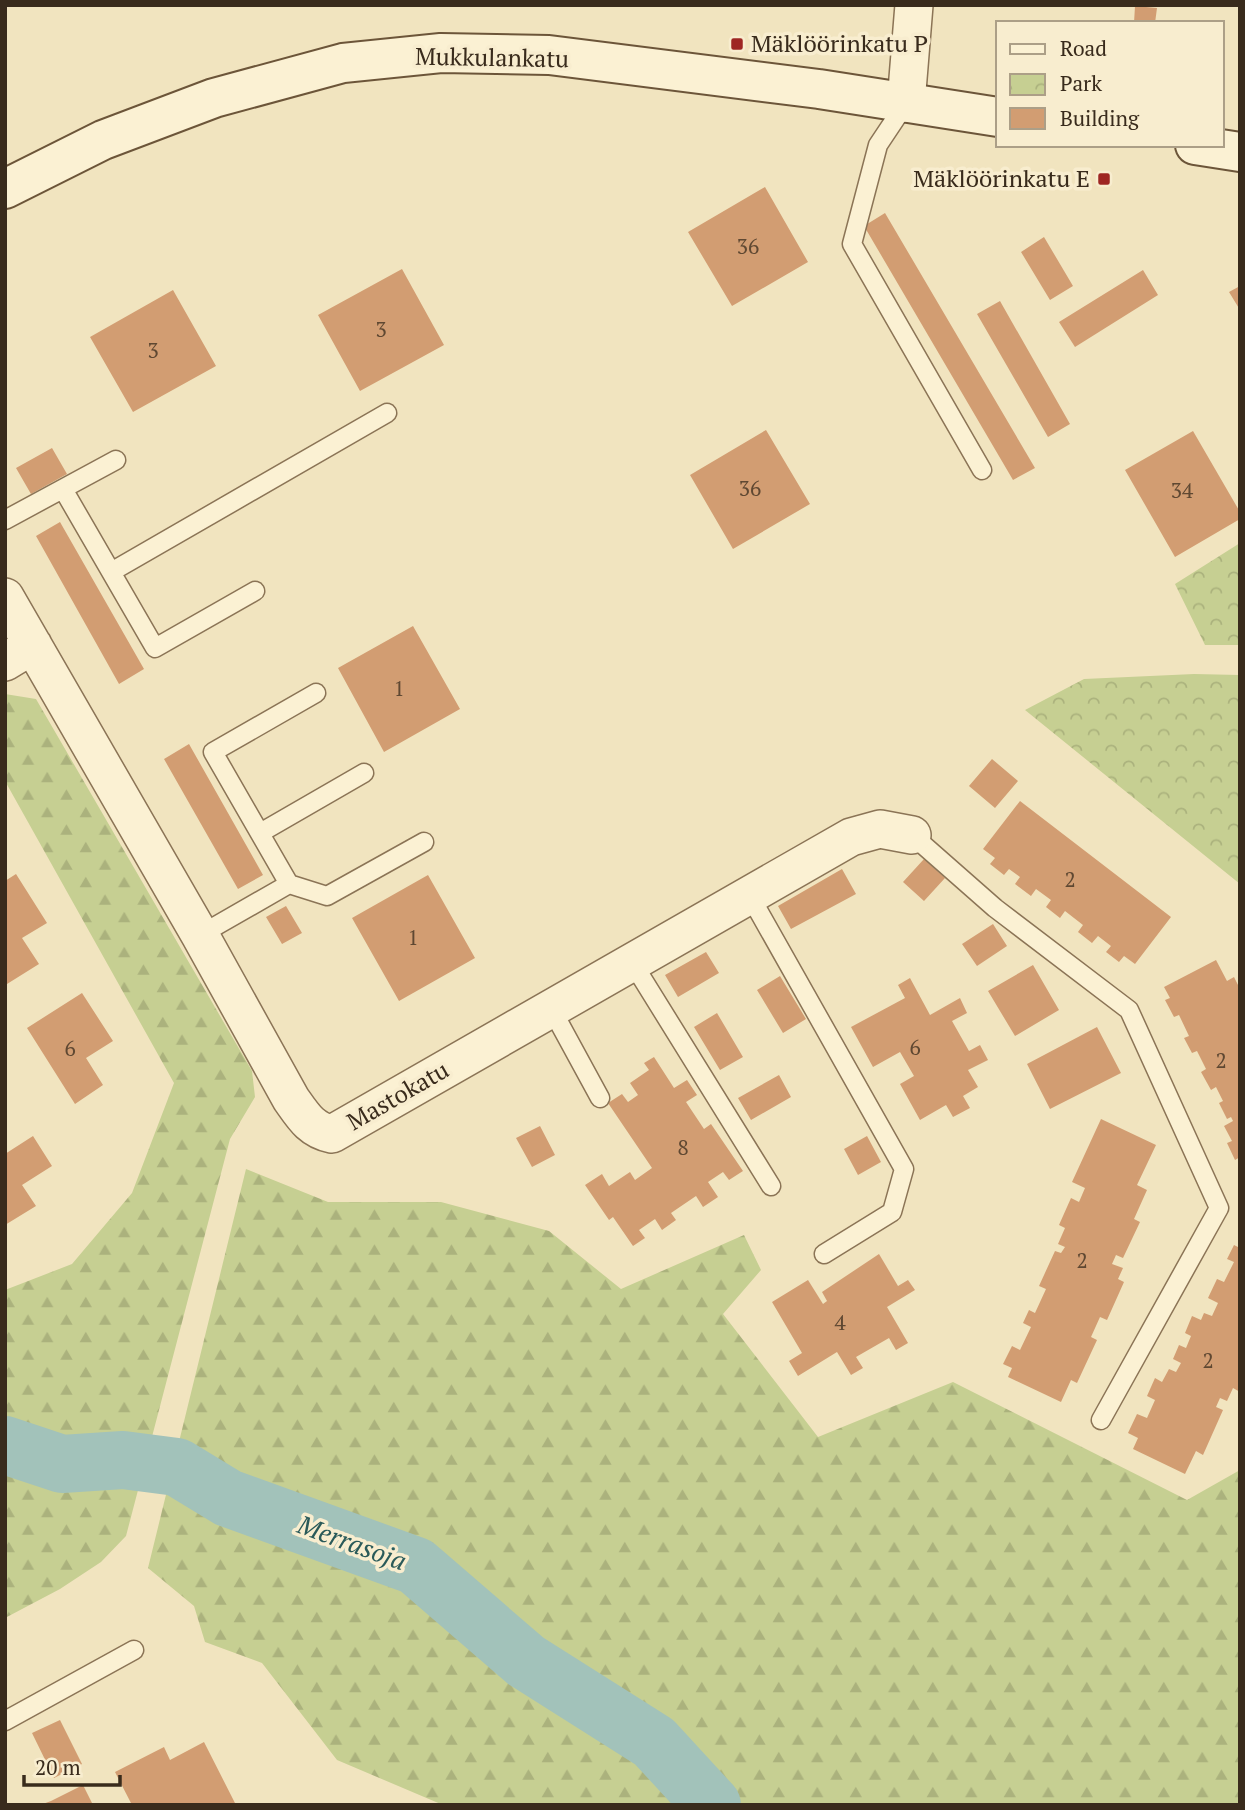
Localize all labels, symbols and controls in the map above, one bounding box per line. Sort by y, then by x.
legend [996,21,1224,147]
place label: Mäklöörinkatu P [751,27,928,59]
text: Road [1060,34,1107,62]
marker: Mäklöörinkatu P [729,36,745,52]
street label: Mukkulankatu [415,40,569,74]
text: Park [1060,69,1102,97]
text: Building [1060,104,1140,132]
place label: Mäklöörinkatu E [913,162,1090,194]
marker: Mäklöörinkatu E [1096,171,1112,187]
house number: 36 [737,232,759,260]
house number: 3 [375,315,387,343]
house number: 3 [147,336,159,364]
house number: 36 [739,474,761,502]
house number: 34 [1171,476,1194,504]
house number: 1 [393,674,405,702]
house number: 2 [1064,865,1076,893]
house number: 1 [407,923,419,951]
house number: 6 [909,1033,921,1061]
house number: 6 [64,1034,76,1062]
house number: 2 [1215,1046,1227,1074]
street label: Mastokatu [341,1053,454,1137]
house number: 8 [677,1133,689,1161]
house number: 2 [1076,1246,1088,1274]
house number: 4 [834,1308,846,1336]
house number: 2 [1202,1346,1214,1374]
water label: Merrasoja [292,1506,411,1577]
scale bar [24,1744,121,1788]
text: 20 m [35,1753,81,1781]

